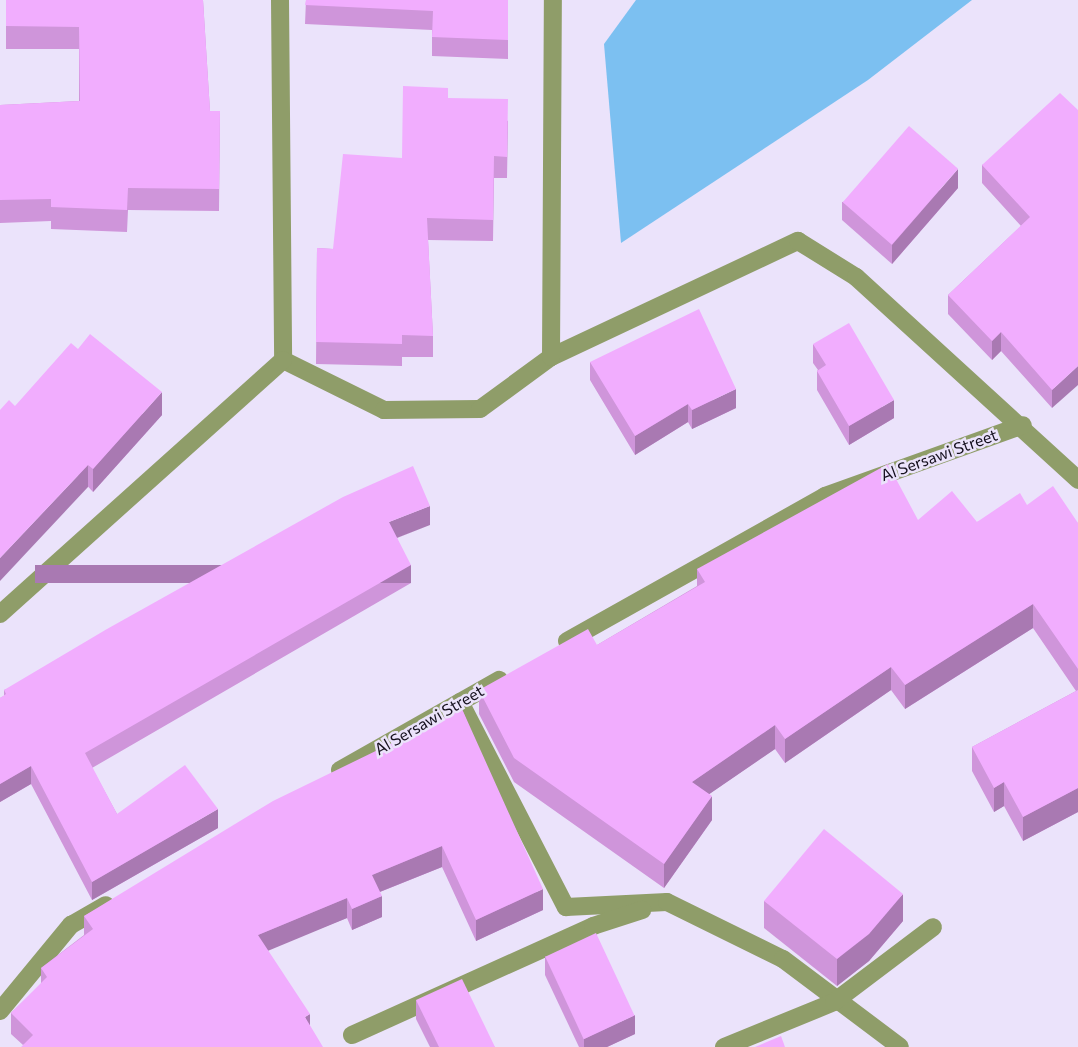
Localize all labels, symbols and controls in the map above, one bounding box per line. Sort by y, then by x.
street label: Al Sersawi Street [878,425,1000,485]
street label: Al Sersawi Street [371,681,487,759]

